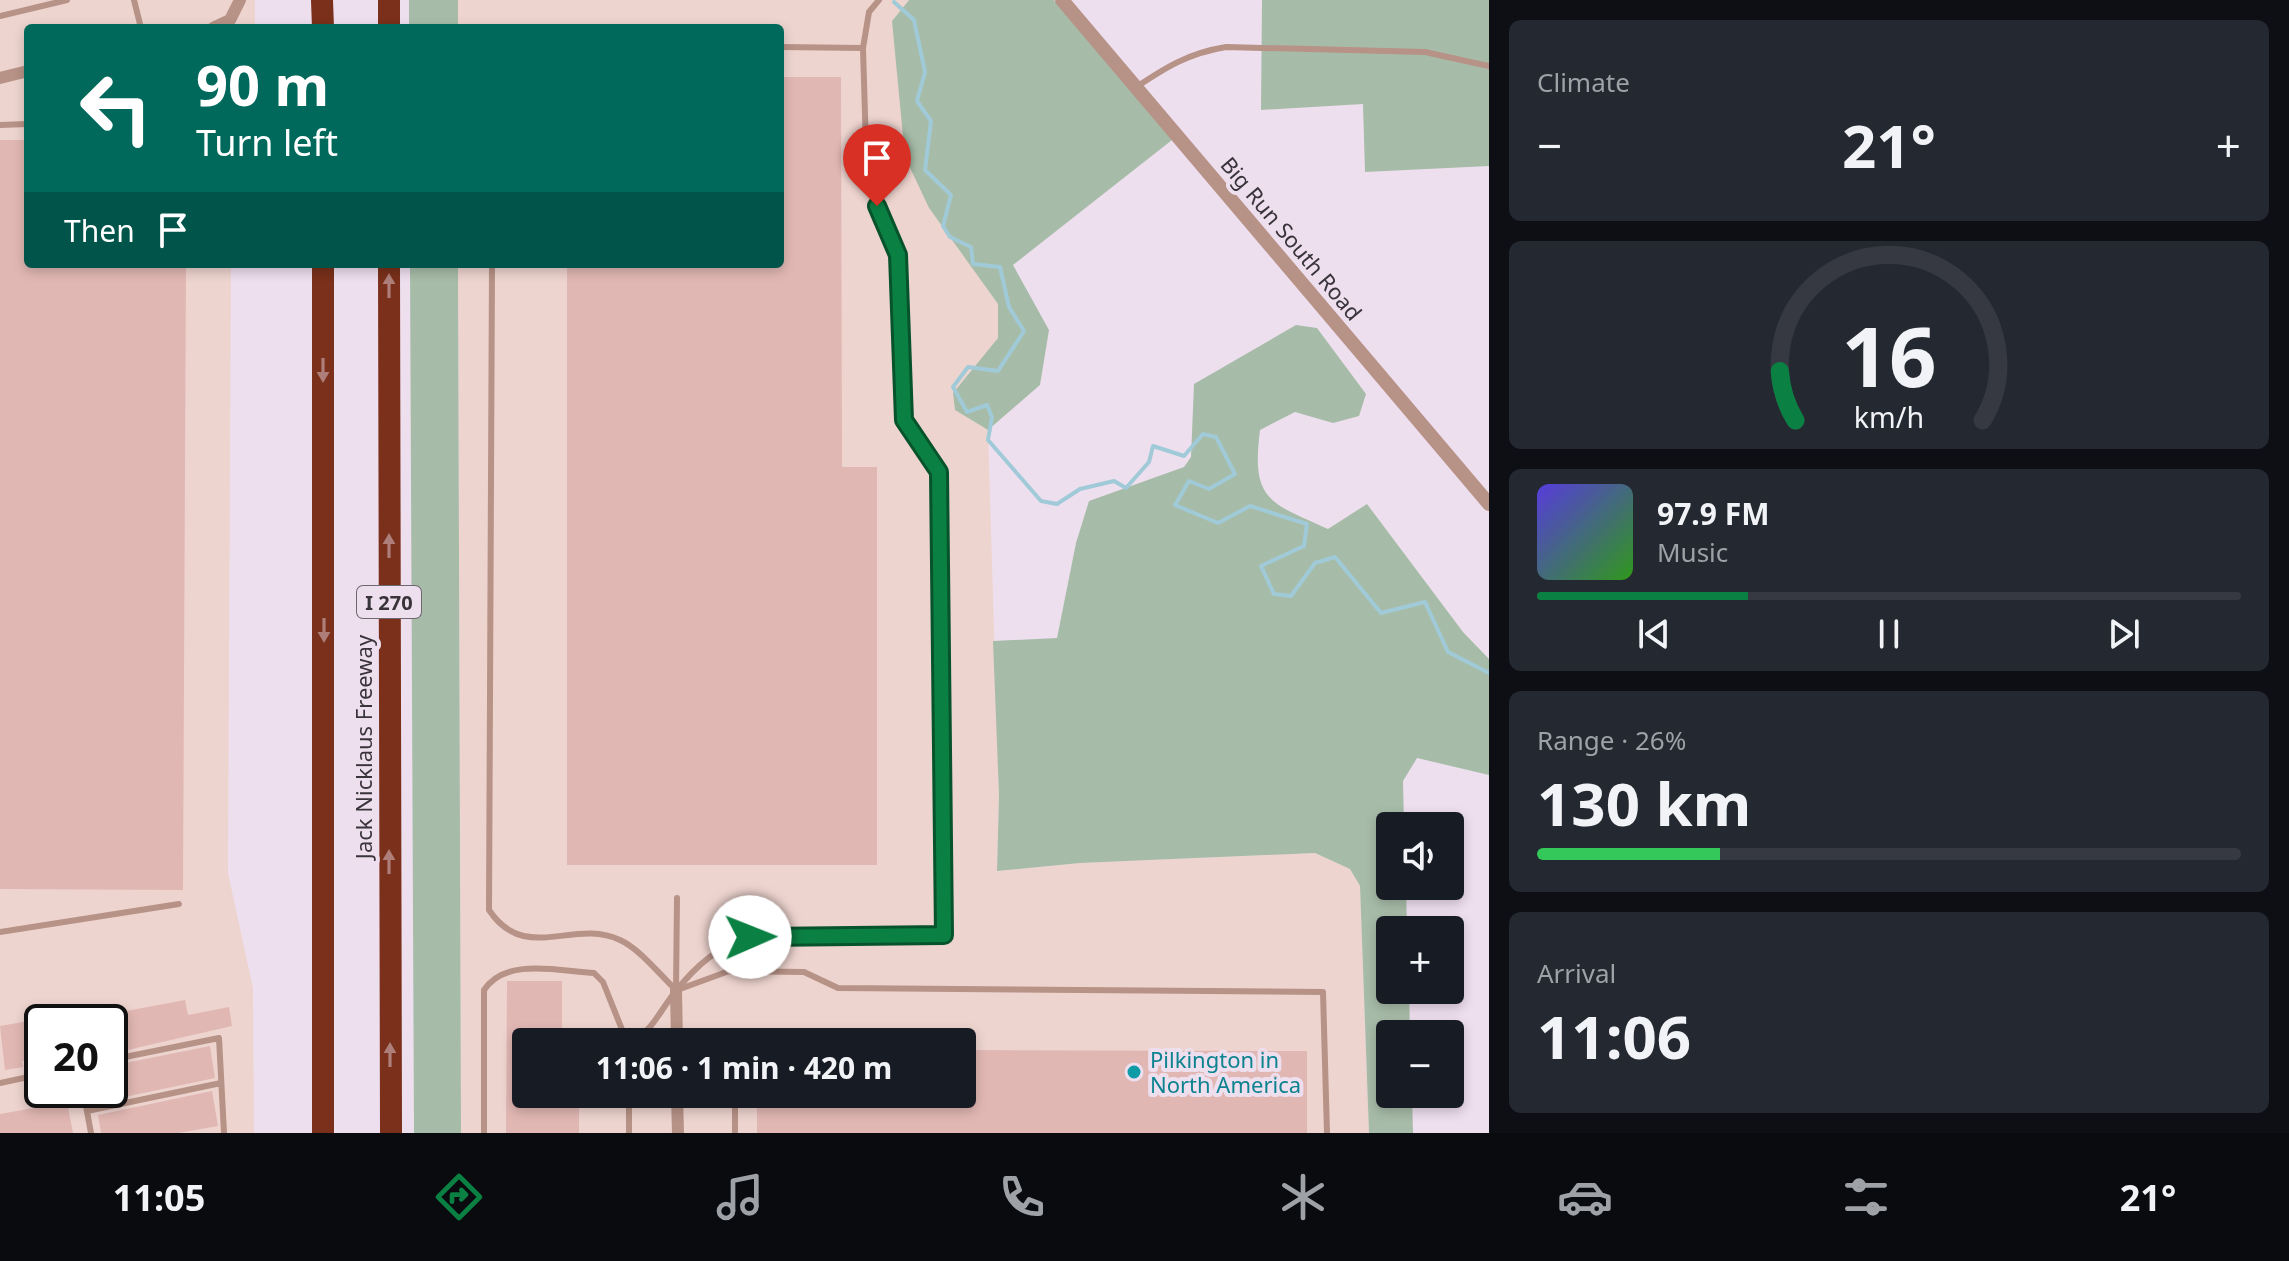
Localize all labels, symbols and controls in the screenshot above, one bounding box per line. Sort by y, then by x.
text: 90 m [196,46,329,122]
icon: left [64,56,168,160]
text: Climate [1537,64,1630,100]
text: 21° [1842,104,1936,186]
text: − [1537,115,1562,175]
text: + [2216,115,2241,175]
text: Turn left [196,118,338,167]
pin [843,124,911,206]
icon: arrive [855,136,899,180]
street label: Big Run South Road [1215,150,1369,326]
icon: arrive [151,208,195,252]
text: Then [64,210,135,251]
one-way arrow [383,273,395,298]
text: 16 [1841,298,1937,411]
one-way arrow [317,358,329,383]
text: km/h [1854,397,1924,436]
text: 97.9 FM [1657,493,1769,534]
one-way arrow [383,533,395,558]
text: Music [1657,534,1728,570]
road number: I 270 [357,586,421,618]
icon: previous [1632,612,1676,656]
icon: pause [1867,612,1911,656]
icon: next [2102,612,2146,656]
one-way arrow [318,618,330,643]
street label: Jack Nicklaus Freeway [348,634,378,861]
text: Range · 26% [1537,722,1686,758]
text: 130 km [1537,762,1751,844]
map controls [1376,812,1464,1108]
button: sound [1376,812,1464,900]
one-way arrow [383,849,395,874]
position arrow [708,895,792,979]
button: + [1376,916,1464,1004]
text: Arrival [1537,955,1616,991]
text: 11:06 [1537,995,1691,1077]
speed limit sign: 20 [24,1004,128,1108]
button: − [1376,1020,1464,1108]
one-way arrow [384,1042,396,1067]
place label: Pilkington in North America [1150,1044,1301,1099]
text: 11:06 · 1 min · 420 m [596,1047,892,1088]
marker: Pilkington in North America [1125,1063,1143,1081]
icon: directions [431,1169,487,1225]
icon: music [712,1169,768,1225]
icon: phone [994,1169,1050,1225]
icon: climate [1275,1169,1331,1225]
icon: car [1557,1169,1613,1225]
icon: filters [1838,1169,1894,1225]
text: 11:05 [113,1173,205,1222]
text: 21° [2120,1173,2176,1222]

